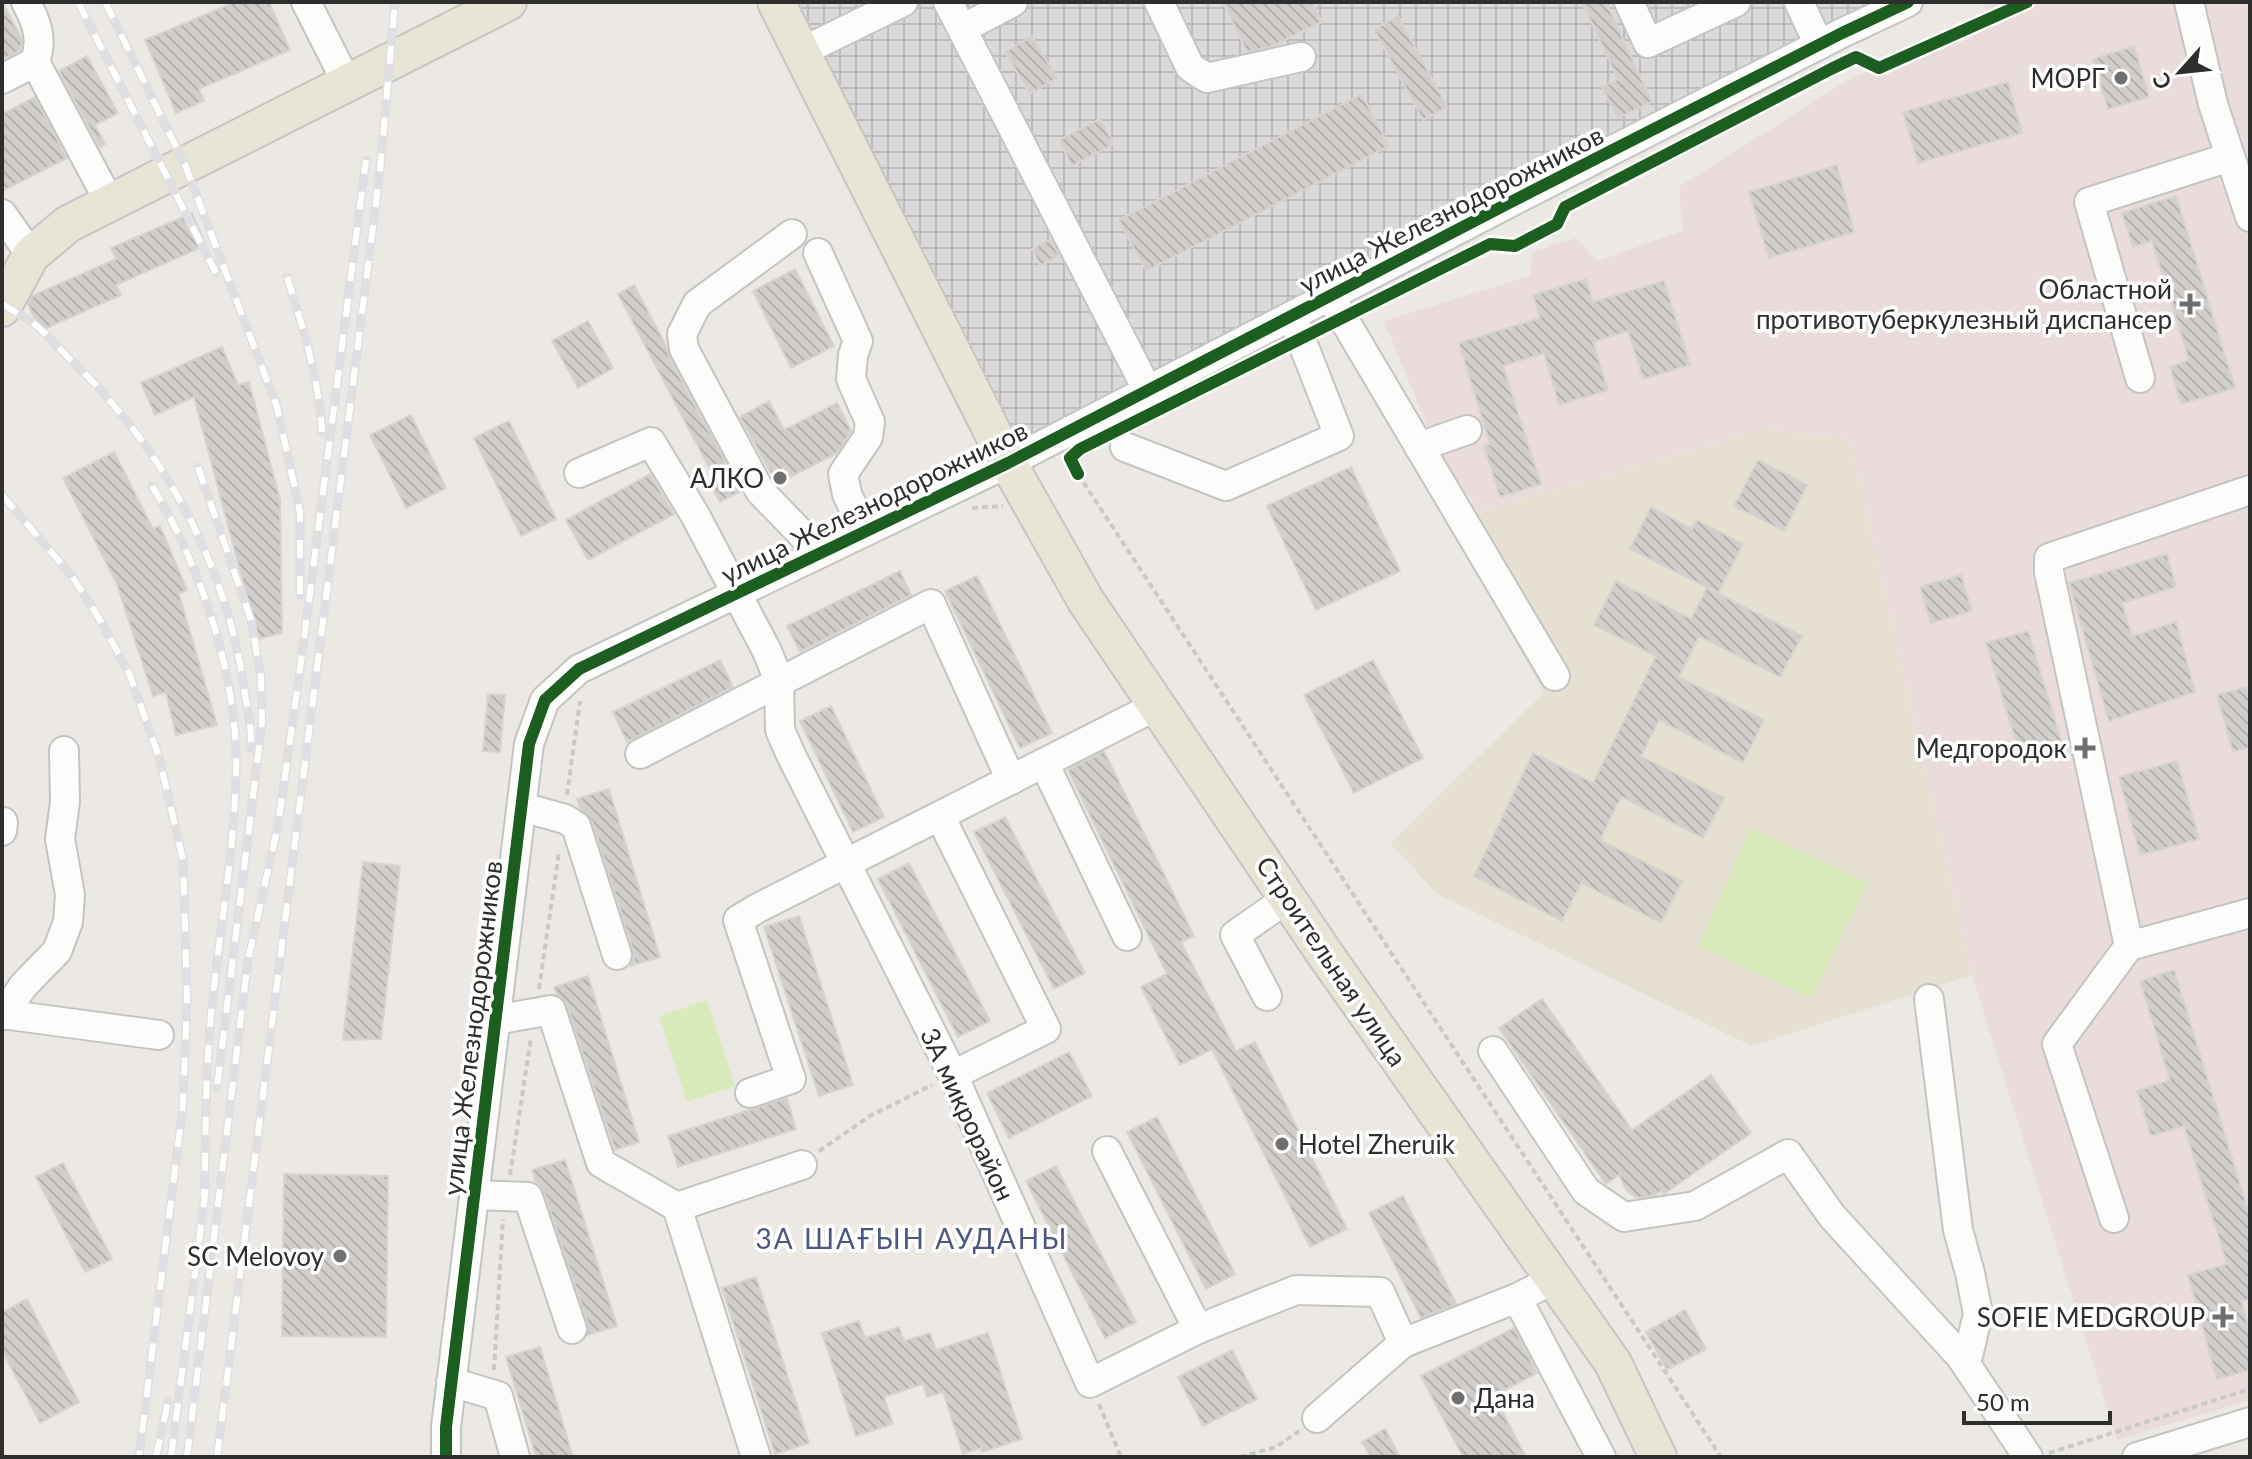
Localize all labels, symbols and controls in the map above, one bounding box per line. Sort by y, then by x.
north arrow [2140,32,2220,112]
place label: МОРГ [2030,62,2105,94]
text: С [2146,68,2177,94]
marker: МОРГ [2112,69,2130,87]
street label: улица Железнодорожников [1294,118,1608,300]
place label: Областной противотуберкулезный диспансер [1756,273,2172,335]
marker: Областной противотуберкулезный диспансер [2179,293,2201,315]
street label: улица Железнодорожников [716,414,1032,590]
place label: АЛКО [690,462,764,494]
marker: АЛКО [771,469,789,487]
place label: Медгородок [1916,732,2068,764]
marker: Медгородок [2074,737,2096,759]
street label: Строительная улица [1250,850,1414,1072]
street label: улица Железнодорожников [436,859,508,1197]
street label: 3А микрорайон [914,1022,1022,1206]
place label: Hotel Zheruik [1298,1128,1456,1160]
marker: Hotel Zheruik [1273,1135,1291,1153]
district label: 3А ШАҒЫН АУДАНЫ [756,1221,1068,1255]
place label: SC Melovoy [187,1240,325,1272]
marker: SC Melovoy [331,1247,349,1265]
place label: SOFIE MEDGROUP [1977,1301,2205,1333]
marker: SOFIE MEDGROUP [2212,1306,2234,1328]
scale bar [1964,1375,2110,1425]
place label: Дана [1474,1382,1535,1414]
text: 50 m [1976,1387,2030,1416]
marker: Дана [1449,1389,1467,1407]

